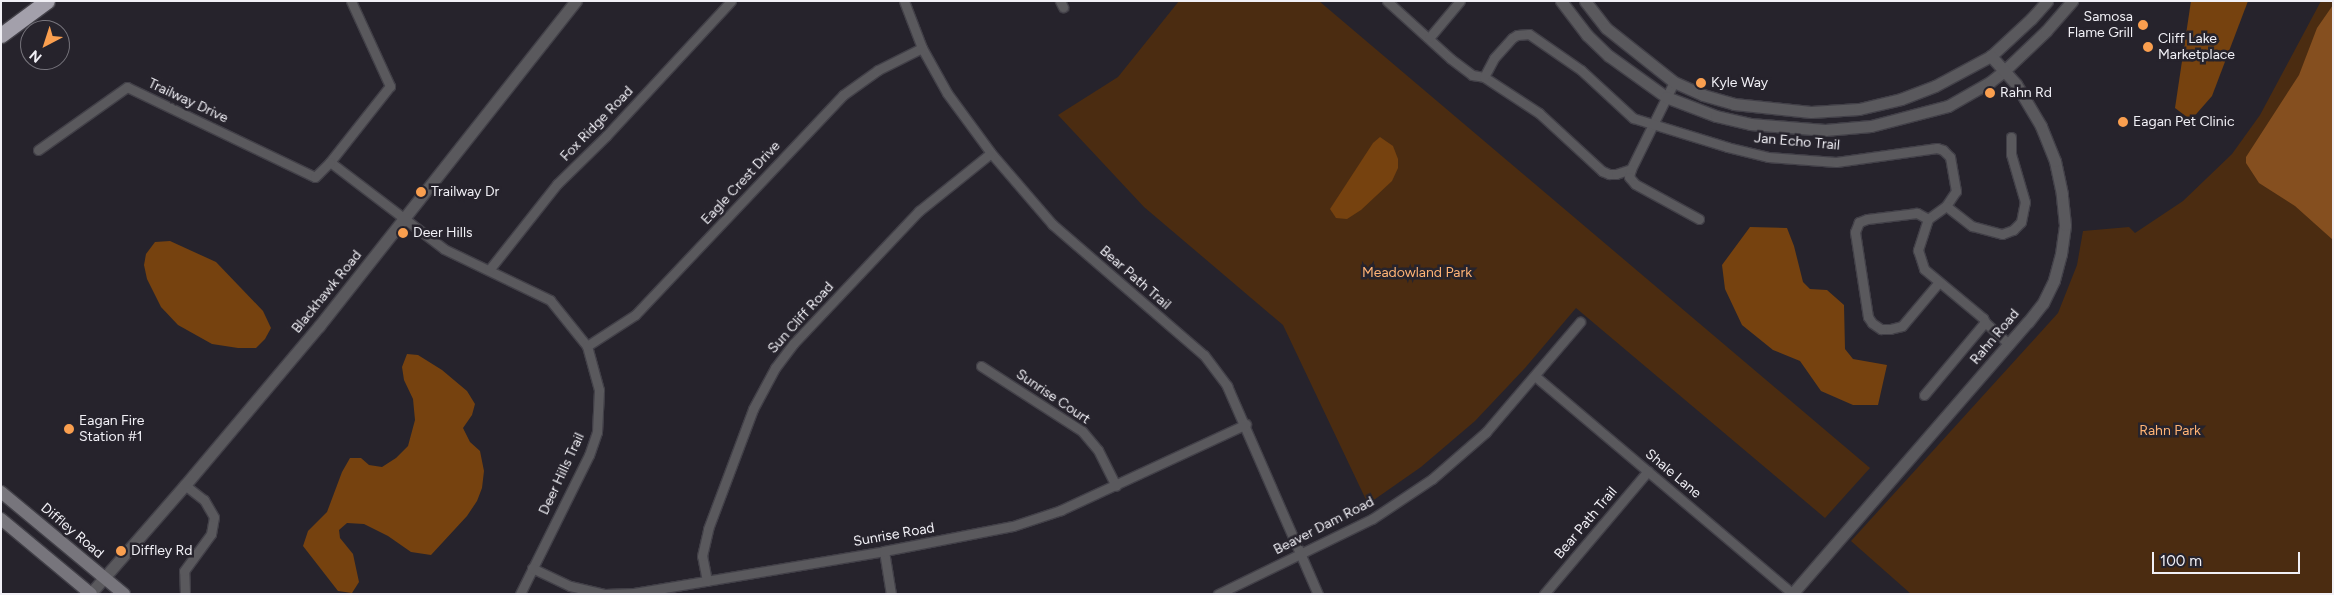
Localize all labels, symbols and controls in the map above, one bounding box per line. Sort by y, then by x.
place label: Samosa Flame Grill [2067,9,2133,41]
marker: Samosa Flame Grill [2137,19,2149,31]
north arrow [20,20,70,70]
place label: Cliff Lake Marketplace [2158,31,2235,64]
marker: Cliff Lake Marketplace [2142,41,2154,53]
text: N [26,46,45,66]
street label: Trailway Drive [145,75,231,127]
place label: Kyle Way [1711,75,1768,91]
marker: Kyle Way [1695,77,1707,89]
street label: Fox Ridge Road [557,83,637,165]
place label: Rahn Rd [2000,85,2052,101]
marker: Rahn Rd [1984,87,1996,99]
place label: Eagan Pet Clinic [2133,114,2234,130]
marker: Eagan Pet Clinic [2117,116,2129,128]
street label: Jan Echo Trail [1753,130,1841,154]
street label: Eagle Crest Drive [698,138,784,228]
place label: Trailway Dr [431,184,499,200]
marker: Trailway Dr [415,186,427,198]
place label: Deer Hills [413,225,473,241]
marker: Deer Hills [397,227,409,239]
street label: Bear Path Trail [1096,243,1174,313]
street label: Blackhawk Road [289,247,365,337]
park label: Meadowland Park [1362,265,1472,281]
street label: Sun Cliff Road [765,279,837,357]
street label: Rahn Road [1967,306,2023,368]
street label: Sunrise Court [1013,366,1093,428]
place label: Eagan Fire Station #1 [79,413,144,446]
marker: Eagan Fire Station #1 [63,423,75,435]
park label: Rahn Park [2139,423,2201,439]
street label: Deer Hills Trail [536,430,588,518]
street label: Shale Lane [1642,446,1704,502]
street label: Bear Path Trail [1551,484,1621,562]
street label: Beaver Dam Road [1271,493,1377,559]
street label: Diffley Road [37,500,107,562]
street label: Sunrise Road [852,520,936,550]
scale bar [2154,542,2302,574]
place label: Diffley Rd [131,543,193,559]
marker: Diffley Rd [115,545,127,557]
text: 100 m [2160,552,2202,570]

